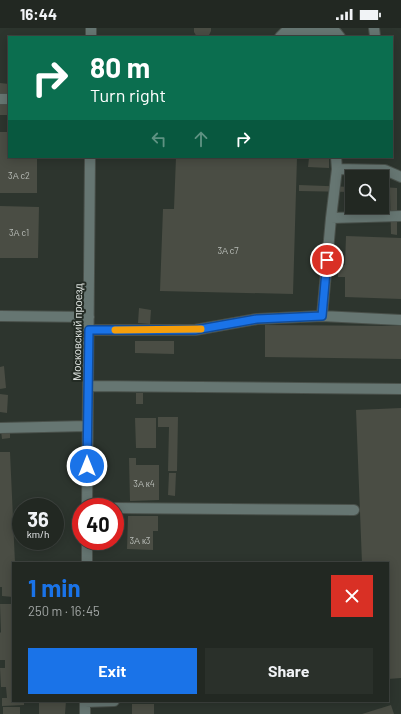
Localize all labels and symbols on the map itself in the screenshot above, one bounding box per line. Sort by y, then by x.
house number: 3А с2 [8,170,30,181]
house number: 3А с1 [9,227,29,238]
pin [310,243,344,277]
house number: 3А с7 [217,245,239,256]
street label: Московский проезд [70,282,84,381]
position arrow [66,445,108,487]
house number: 3А к4 [133,478,155,489]
speed limit sign: 40 [72,498,124,550]
house number: 3А к3 [129,535,151,546]

